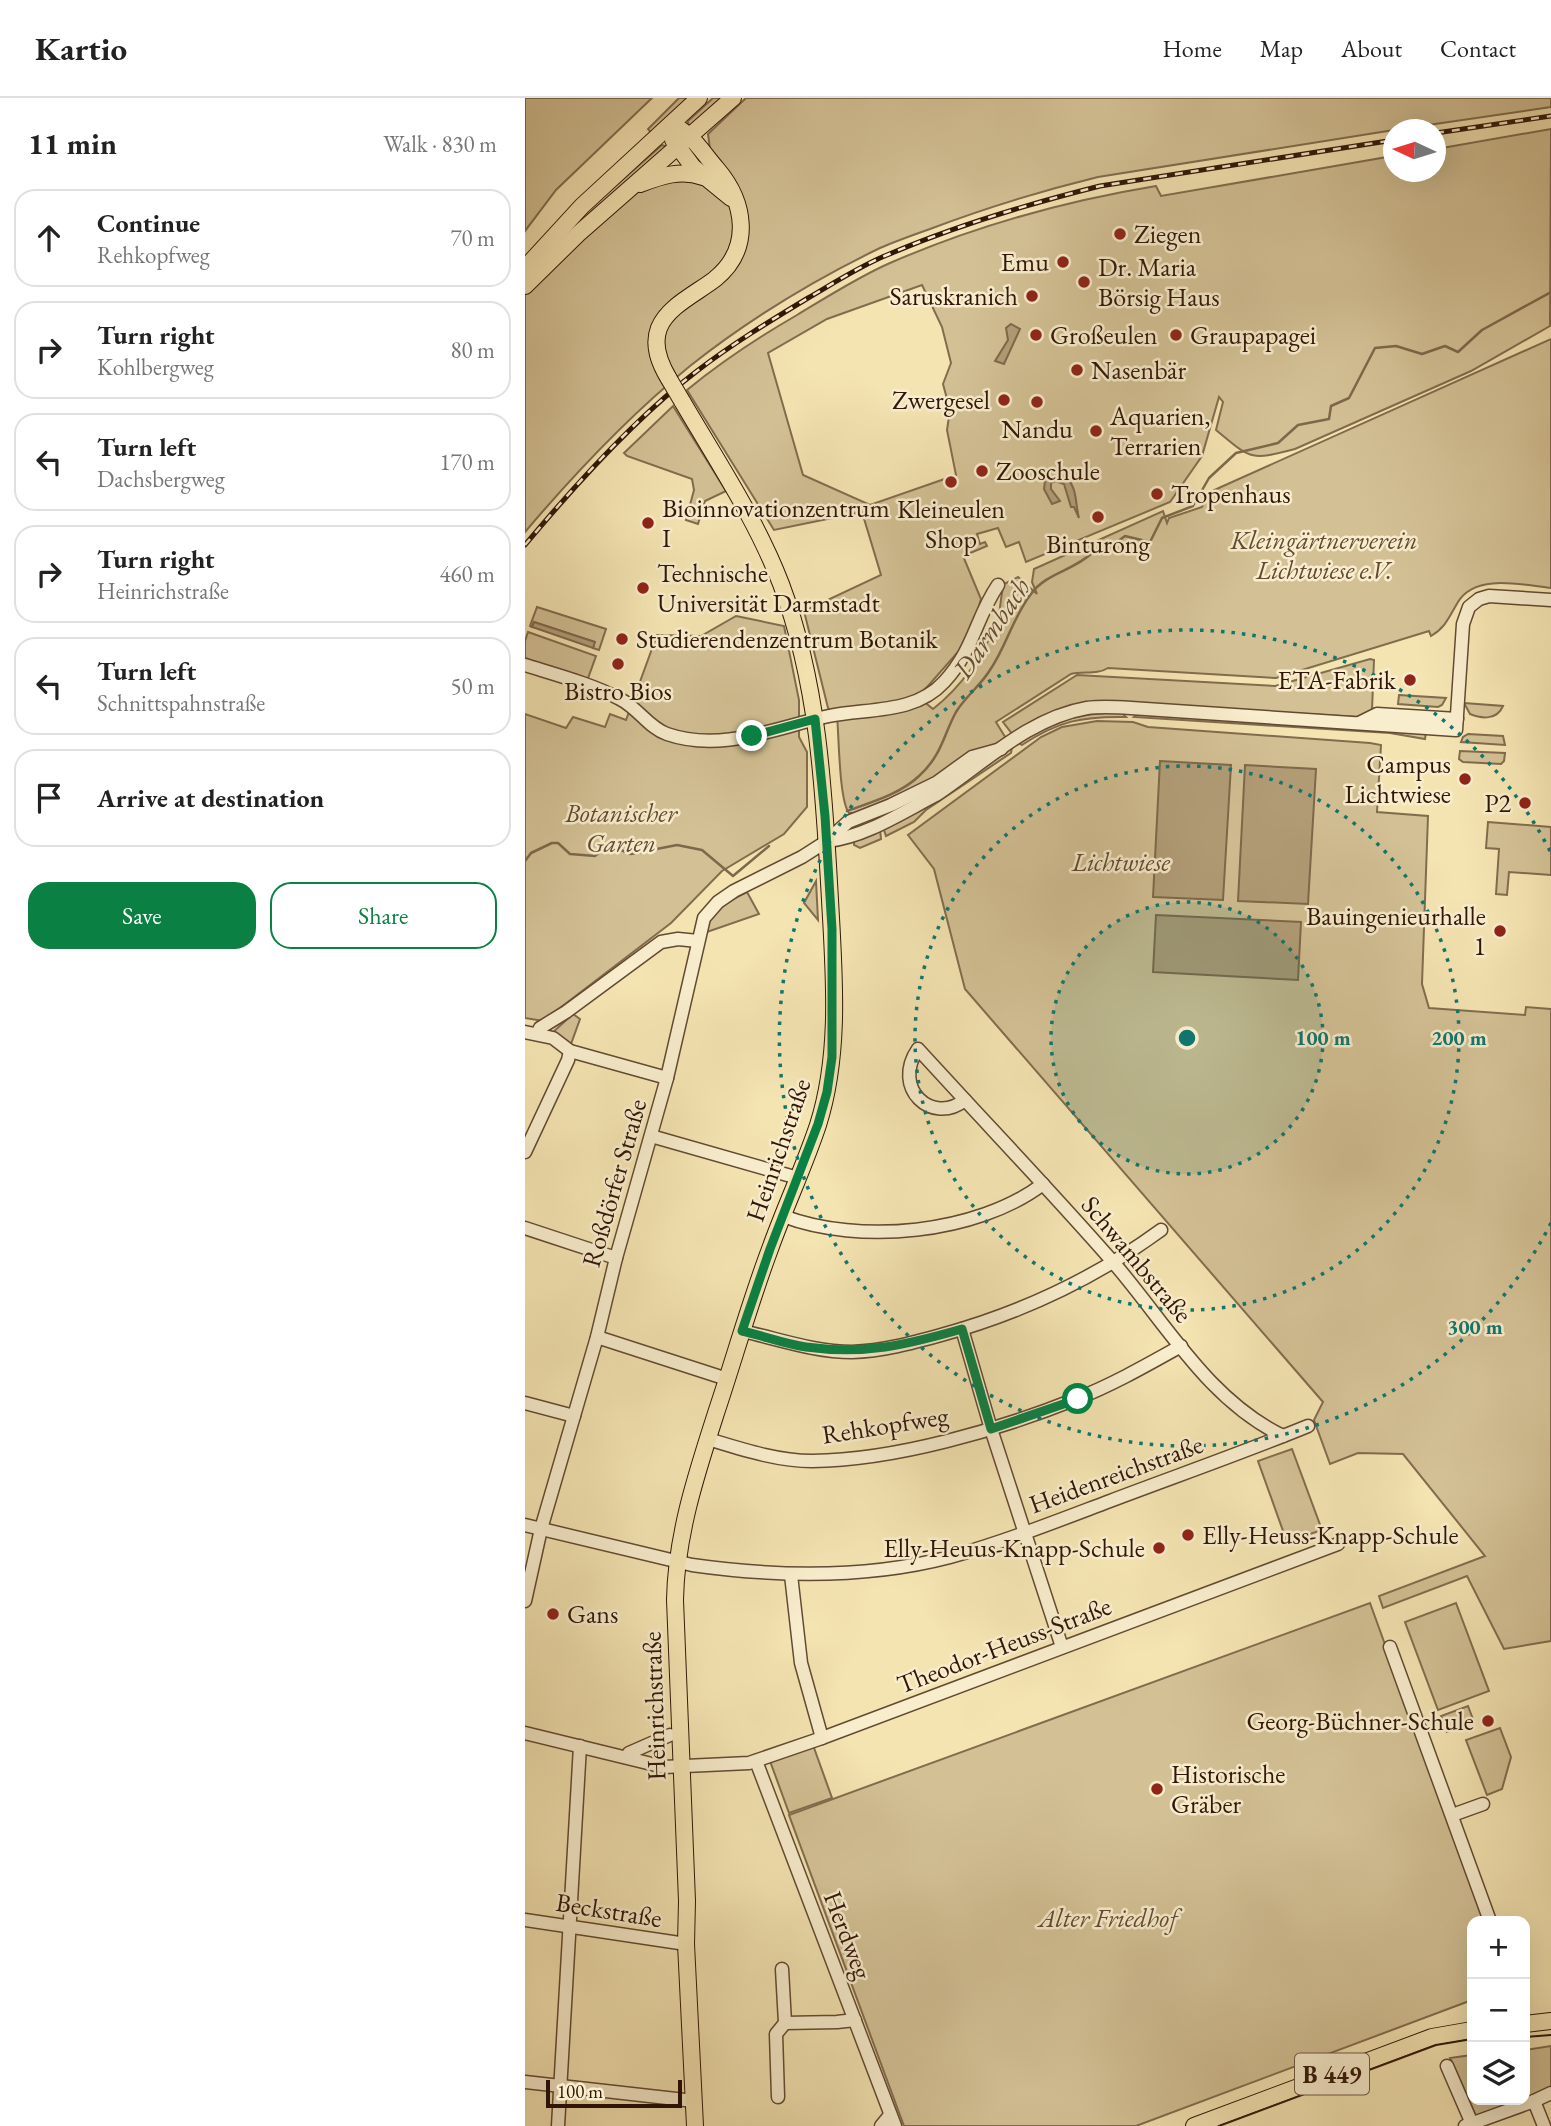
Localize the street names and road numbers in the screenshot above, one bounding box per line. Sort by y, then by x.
street label: Heinrichstraße [738,1074,818,1226]
street label: Roßdörfer Straße [574,1095,654,1271]
street label: Schwambstraße [1074,1188,1200,1330]
street label: Rehkopfweg [819,1398,951,1452]
street label: Heidenreichstraße [1024,1427,1208,1521]
street label: Theodor-Heuss-Straße [892,1588,1116,1702]
street label: Heinrichstraße [634,1631,674,1781]
street label: Beckstraße [554,1885,664,1935]
street label: Herdweg [816,1886,881,1985]
road number: B 449 [1295,2053,1369,2094]

